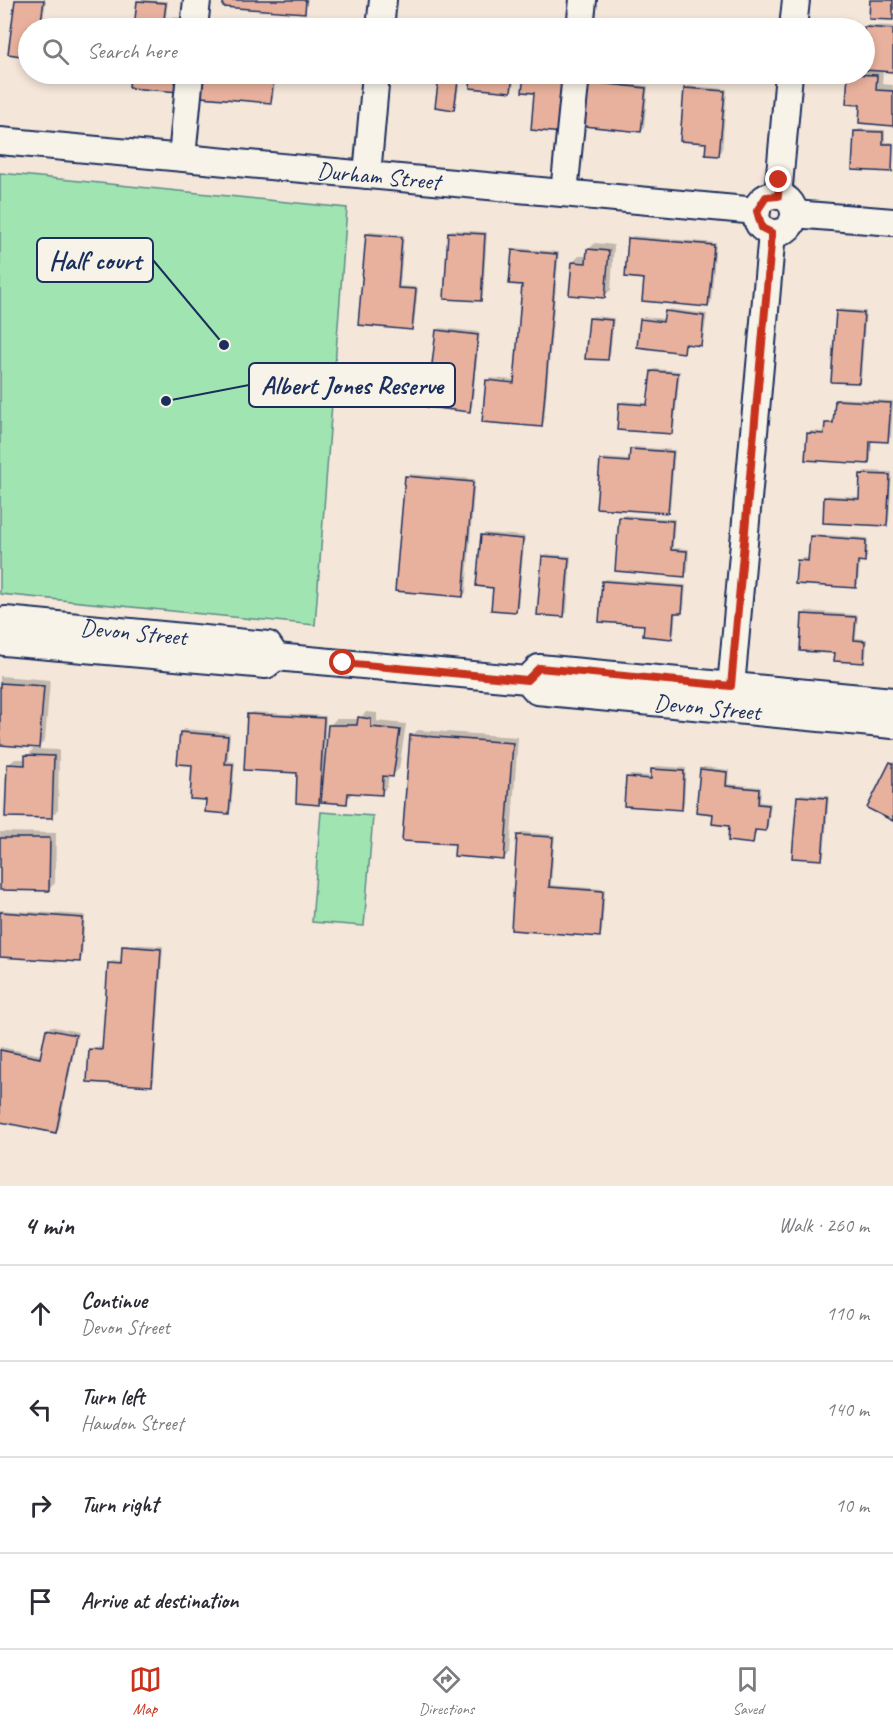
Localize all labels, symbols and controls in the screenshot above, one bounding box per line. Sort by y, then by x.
search box [18,18,875,84]
icon: search [39,35,72,68]
text: Search here [87,37,177,65]
street label: Durham Street [316,155,444,197]
route end [765,166,791,192]
callout: Half court [37,238,153,282]
text: Half court [49,244,144,277]
callout: Albert Jones Reserve [249,363,455,407]
text: Albert Jones Reserve [261,369,445,402]
street label: Devon Street [79,612,190,652]
route start [329,649,355,675]
street label: Devon Street [653,687,764,727]
text: 4 min [24,1209,74,1242]
text: Walk · 260 m [779,1213,869,1238]
text: Continue [81,1287,147,1315]
icon: ahead [24,1297,57,1330]
text: 110 m [826,1301,869,1326]
text: Devon Street [81,1315,170,1340]
text: Turn left [81,1383,145,1411]
icon: left [24,1393,57,1426]
text: 140 m [826,1397,869,1422]
text: Hawdon Street [81,1411,183,1436]
icon: right [24,1489,57,1522]
text: Turn right [81,1491,158,1519]
text: 10 m [835,1493,869,1518]
icon: arrive [24,1585,57,1618]
text: Arrive at destination [81,1587,238,1615]
tab: Map [129,1663,162,1719]
tab: Directions [419,1663,474,1719]
tab: Saved [731,1663,764,1719]

